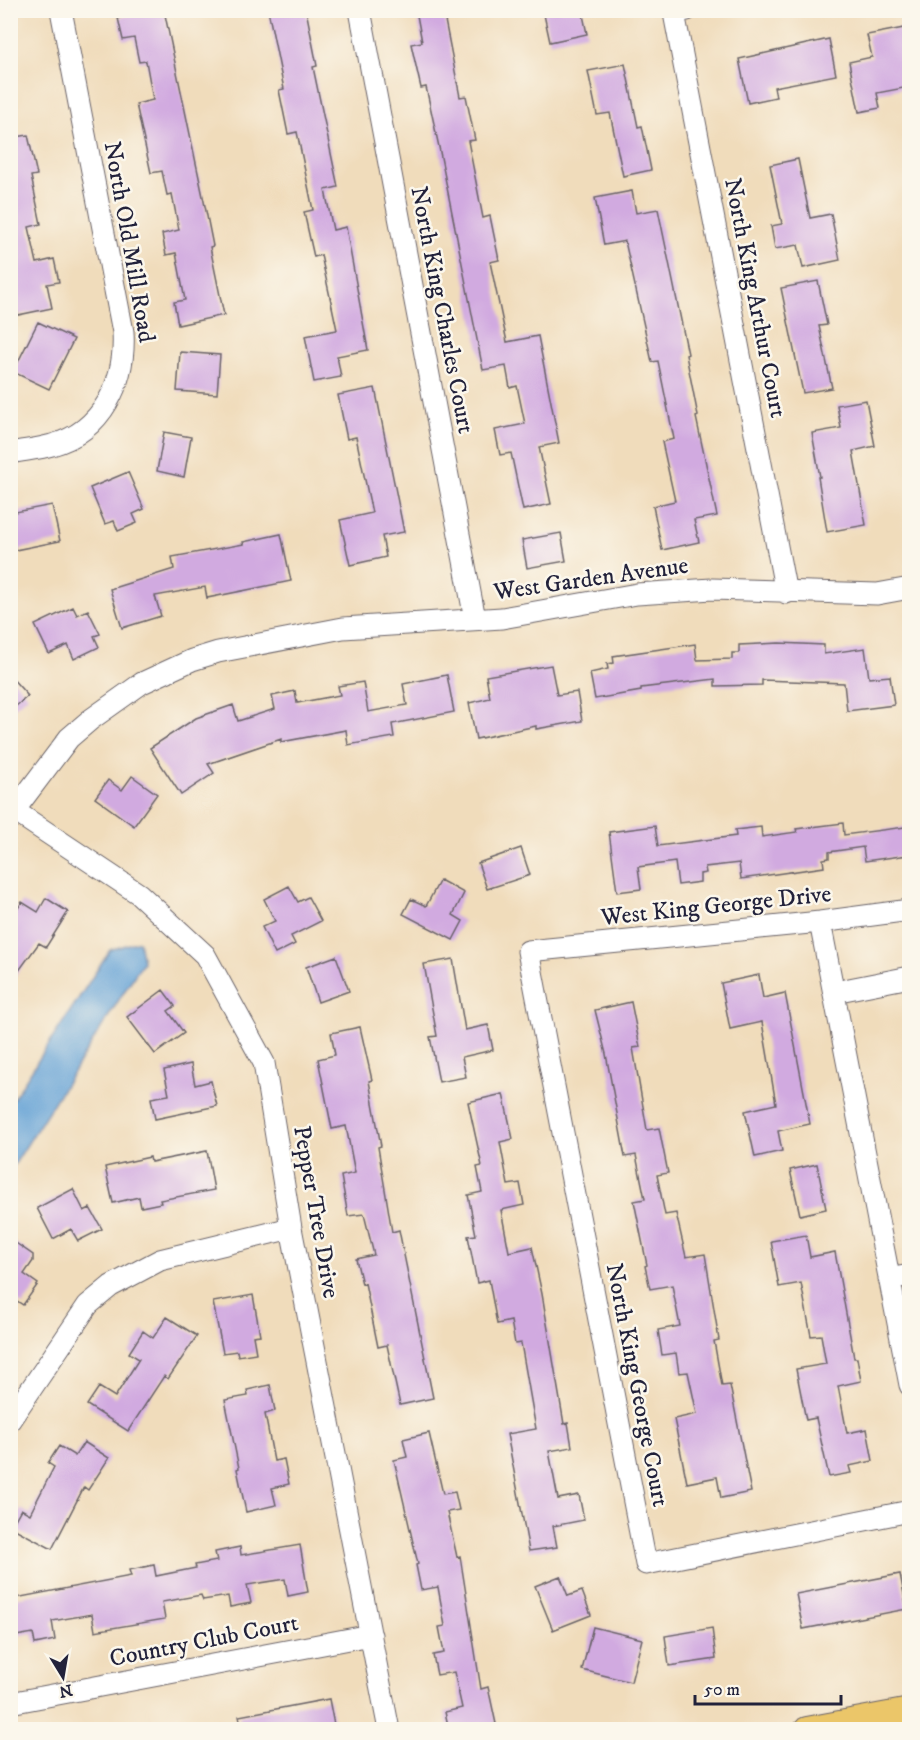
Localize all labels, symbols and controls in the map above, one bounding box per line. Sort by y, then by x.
street label: North Old Mill Road [97,139,161,345]
street label: North King Arthur Court [717,176,793,421]
street label: North King Charles Court [403,184,481,436]
street label: West Garden Avenue [491,550,690,608]
street label: West King George Drive [598,879,833,933]
street label: Pepper Tree Drive [286,1123,346,1301]
street label: North King George Court [599,1261,675,1510]
street label: Country Club Court [107,1608,301,1674]
north arrow [33,1647,93,1707]
scale bar [695,1668,840,1706]
text: 50 m [704,1679,740,1701]
text: N [57,1680,74,1702]

